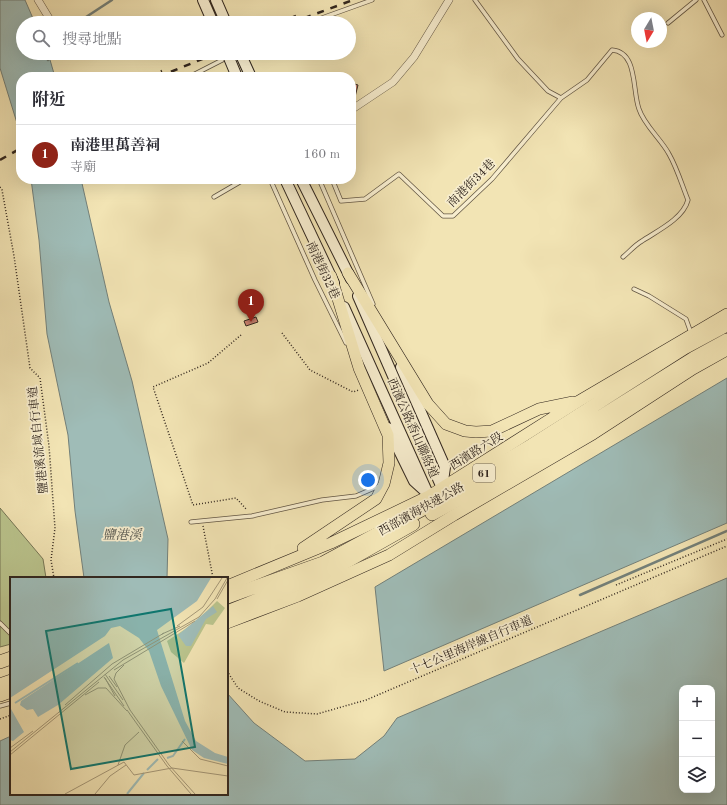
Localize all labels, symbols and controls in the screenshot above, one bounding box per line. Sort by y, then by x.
north arrow [631,12,667,48]
search box [16,16,356,60]
icon: search [30,27,52,49]
text: 搜尋地點 [62,33,122,48]
text: 附近 [32,92,66,109]
text: 南港里萬善祠 [70,139,160,154]
text: 1 [41,148,49,161]
text: 160 m [303,148,340,161]
street label: 南港街34巷 [444,156,498,210]
text: 寺廟 [70,161,96,174]
street label: 南港街32巷 [304,239,342,301]
pin: 1 [238,289,264,322]
street label: 西濱公路香山聯絡道 [385,376,441,480]
street label: 鹽港溪流域自行車道 [25,386,51,494]
street label: 西濱路六段 [447,429,505,473]
road number: 61 [473,464,495,482]
your location [358,470,378,490]
street label: 西部濱海快速公路 [376,480,466,538]
water label: 鹽港溪 [102,528,143,542]
inset map [10,577,228,795]
street label: 十七公里海岸線自行車道 [408,613,534,677]
map controls [679,685,715,793]
button: + [679,685,715,721]
button: − [679,721,715,757]
button: layers [679,757,715,793]

